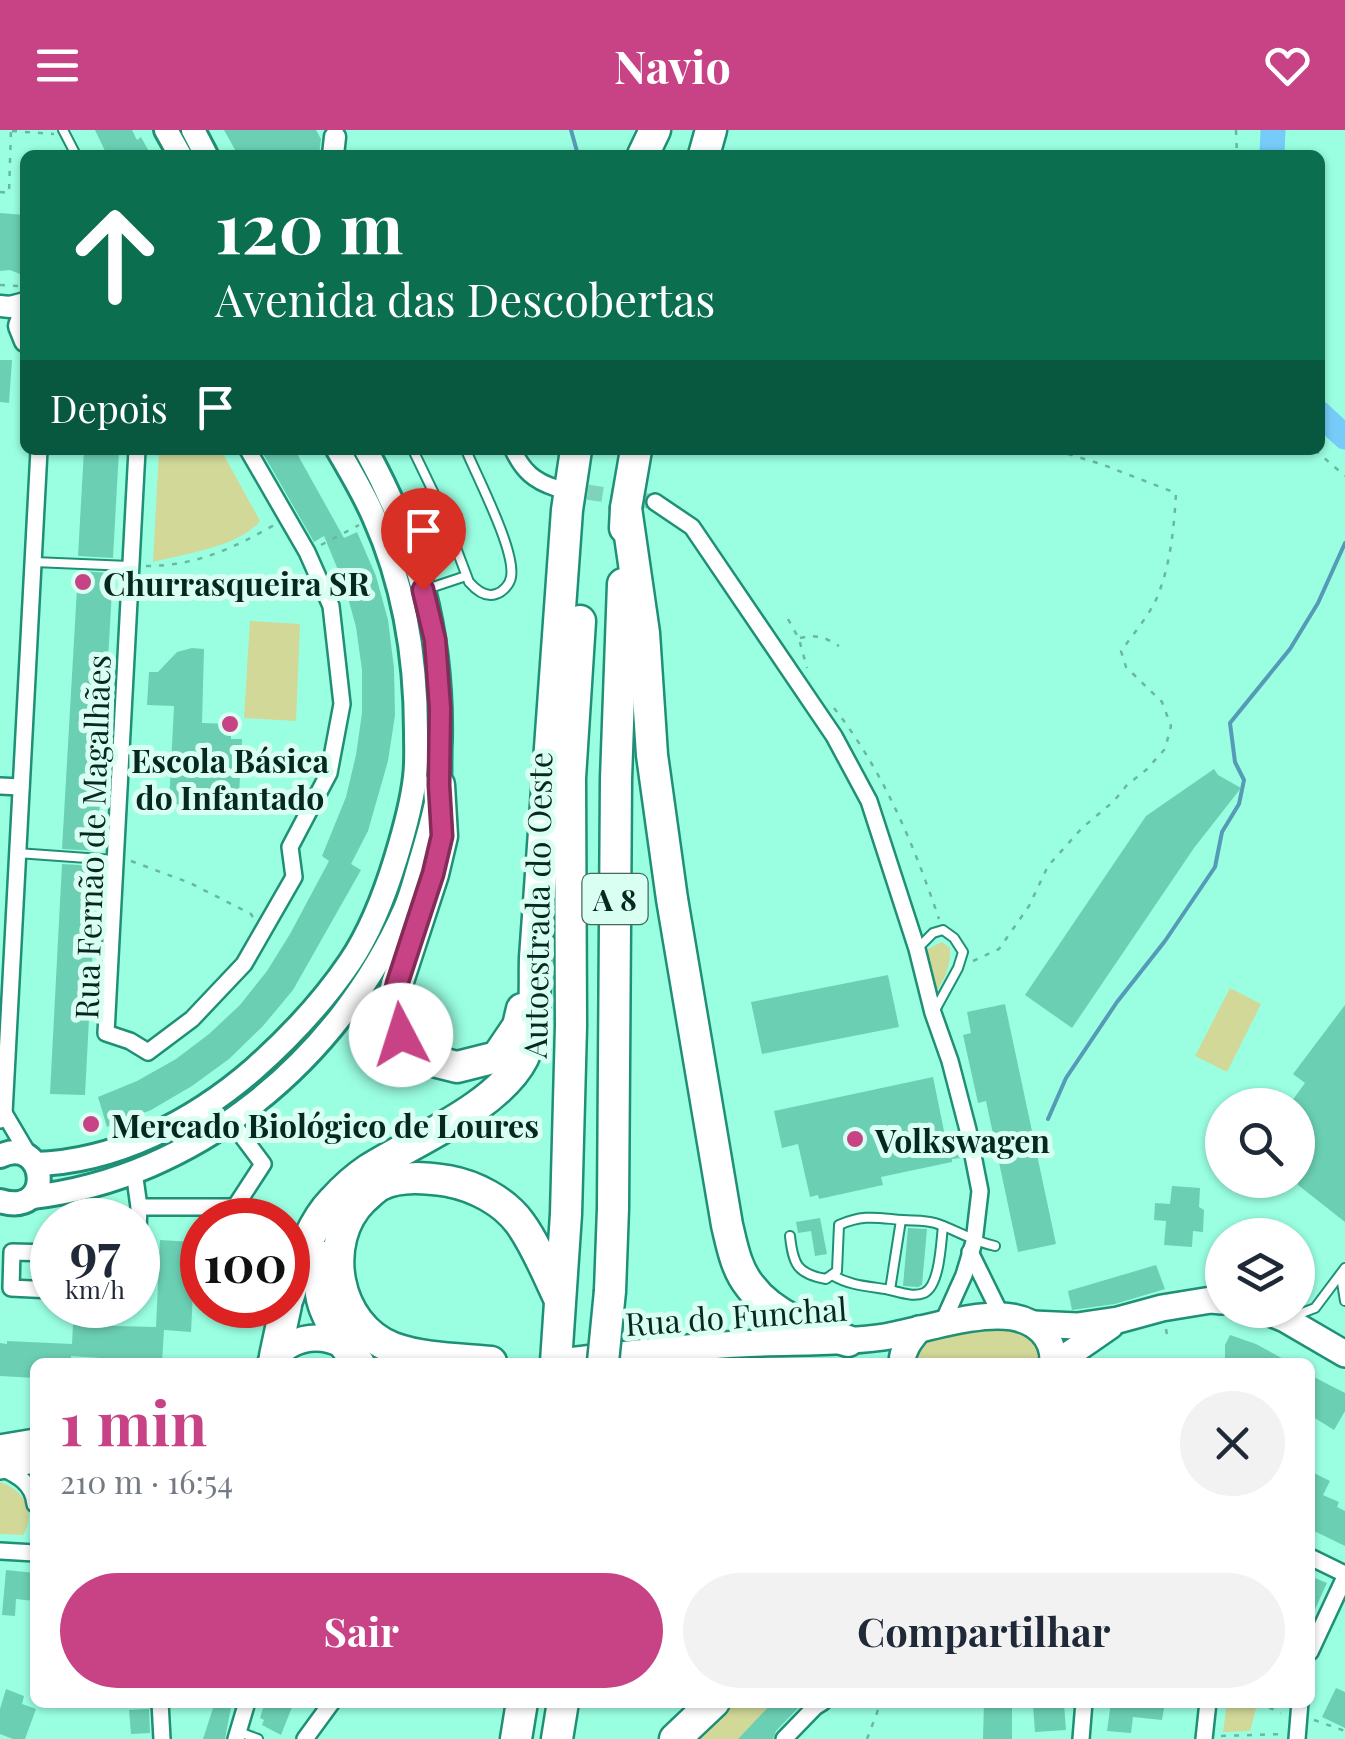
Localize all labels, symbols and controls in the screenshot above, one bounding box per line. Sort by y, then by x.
text: Navio [614,35,731,95]
icon: menu [30,38,85,93]
icon: heart [1260,38,1315,93]
text: 120 m [215,178,403,272]
icon: ahead [50,190,180,320]
text: Avenida das Descobertas [215,268,715,328]
icon: arrive [188,380,243,435]
text: Depois [50,382,168,433]
pin [381,488,466,591]
icon: arrive [396,503,451,558]
place label: Churrasqueira SR [103,561,370,604]
marker: Churrasqueira SR [72,571,94,593]
street label: Rua Fernão de Magalhães [63,654,119,1020]
marker: Escola Básica do Infantado [219,713,241,735]
place label: Escola Básica do Infantado [131,738,329,818]
street label: Autoestrada do Oeste [512,751,560,1060]
road number: A 8 [582,874,648,924]
position arrow [349,983,453,1087]
map controls [1205,1088,1315,1328]
button: search [1205,1088,1315,1198]
place label: Mercado Biológico de Loures [111,1103,539,1146]
marker: Mercado Biológico de Loures [80,1113,102,1135]
place label: Volkswagen [874,1118,1050,1161]
marker: Volkswagen [844,1128,866,1150]
speed limit sign: 100 [180,1198,310,1328]
text: 97 [70,1217,120,1284]
button: layers [1205,1218,1315,1328]
text: km/h [65,1272,125,1305]
street label: Rua do Funchal [624,1286,848,1344]
text: 1 min [60,1381,207,1461]
button: close [1180,1391,1285,1496]
text: 210 m · 16:54 [60,1459,233,1502]
button: Sair [60,1573,663,1688]
button: Compartilhar [683,1573,1285,1688]

